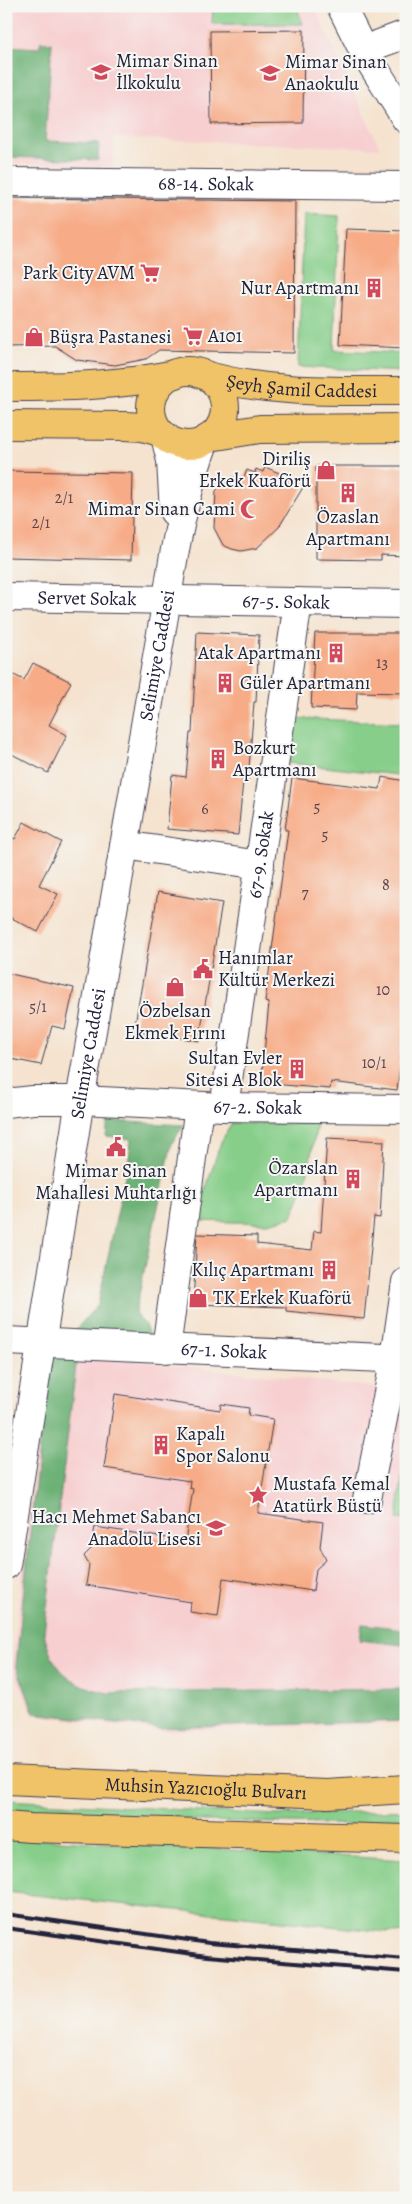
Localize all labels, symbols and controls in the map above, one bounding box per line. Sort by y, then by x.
place label: Mimar Sinan İlkokulu [116,48,218,96]
place label: Mimar Sinan Anaokulu [284,49,387,97]
school or university icon: Mimar Sinan İlkokulu [90,61,112,83]
school or university icon: Mimar Sinan Anaokulu [259,62,281,84]
street label: 68-14. Sokak [158,171,255,197]
place label: Park City AVM [22,260,135,286]
supermarket icon: Park City AVM [139,262,161,284]
place label: Nur Apartmanı [240,275,359,301]
building icon: Nur Apartmanı [363,277,385,299]
place label: A101 [207,323,243,349]
place label: Büşra Pastanesi [49,324,172,350]
supermarket icon: A101 [182,325,204,347]
shop icon: Büşra Pastanesi [23,326,45,348]
street label: Şeyh Şamil Caddesi [224,368,377,404]
place label: Diriliş Erkek Kuaförü [199,446,312,494]
shop icon: Diriliş Erkek Kuaförü [315,459,337,481]
building icon: Özaslan Apartmanı [337,482,359,504]
house number: 2/1 [55,487,74,509]
place label: Mimar Sinan Cami [87,496,235,522]
mosque icon: Mimar Sinan Cami [239,498,261,520]
place label: Özaslan Apartmanı [305,504,390,552]
house number: 2/1 [32,512,51,534]
street label: Servet Sokak [37,585,137,612]
street label: Selimiye Caddesi [133,588,181,723]
street label: 67-5. Sokak [242,588,331,616]
place label: Atak Apartmanı [197,640,321,666]
building icon: Atak Apartmanı [325,642,347,664]
house number: 13 [376,652,388,674]
place label: Güler Apartmanı [240,670,370,696]
building icon: Güler Apartmanı [214,672,236,694]
place label: Bozkurt Apartmanı [232,735,317,783]
building icon: Bozkurt Apartmanı [207,748,229,770]
house number: 5 [314,796,321,818]
house number: 6 [201,798,209,820]
street label: 67-9. Sokak [242,809,280,900]
house number: 5 [322,824,329,846]
house number: 8 [382,874,390,896]
house number: 7 [302,882,309,904]
place label: Hanımlar Kültür Merkezi [218,945,335,993]
public building icon: Hanımlar Kültür Merkezi [192,958,214,980]
shop icon: Özbelsan Ekmek Fırını [164,976,186,998]
house number: 10 [376,979,390,1001]
street label: Selimiye Caddesi [64,986,112,1121]
house number: 5/1 [29,996,47,1018]
place label: Özbelsan Ekmek Fırını [124,998,226,1046]
place label: Sultan Evler Sitesi A Blok [185,1045,283,1093]
house number: 10/1 [362,1052,387,1074]
building icon: Sultan Evler Sitesi A Blok [286,1058,308,1080]
street label: 67-2. Sokak [213,1093,303,1121]
public building icon: Mimar Sinan Mahallesi Muhtarlığı [105,1136,127,1158]
place label: Özarslan Apartmanı [253,1155,338,1203]
place label: Mimar Sinan Mahallesi Muhtarlığı [35,1158,197,1206]
building icon: Özarslan Apartmanı [342,1168,364,1190]
place label: Kılıç Apartmanı [191,1257,314,1283]
building icon: Kılıç Apartmanı [318,1259,340,1281]
place label: TK Erkek Kuaförü [213,1285,352,1311]
shop icon: TK Erkek Kuaförü [187,1287,209,1309]
street label: 67-1. Sokak [180,1336,268,1366]
place label: Kapalı Spor Salonu [176,1421,271,1469]
building icon: Kapalı Spor Salonu [150,1434,172,1456]
place label: Mustafa Kemal Atatürk Büstü [272,1471,390,1519]
place icon: Mustafa Kemal Atatürk Büstü [247,1484,269,1506]
place label: Hacı Mehmet Sabancı Anadolu Lisesi [31,1504,201,1552]
school or university icon: Hacı Mehmet Sabancı Anadolu Lisesi [205,1517,227,1539]
street label: Muhsin Yazıcıoğlu Bulvarı [104,1771,307,1806]

